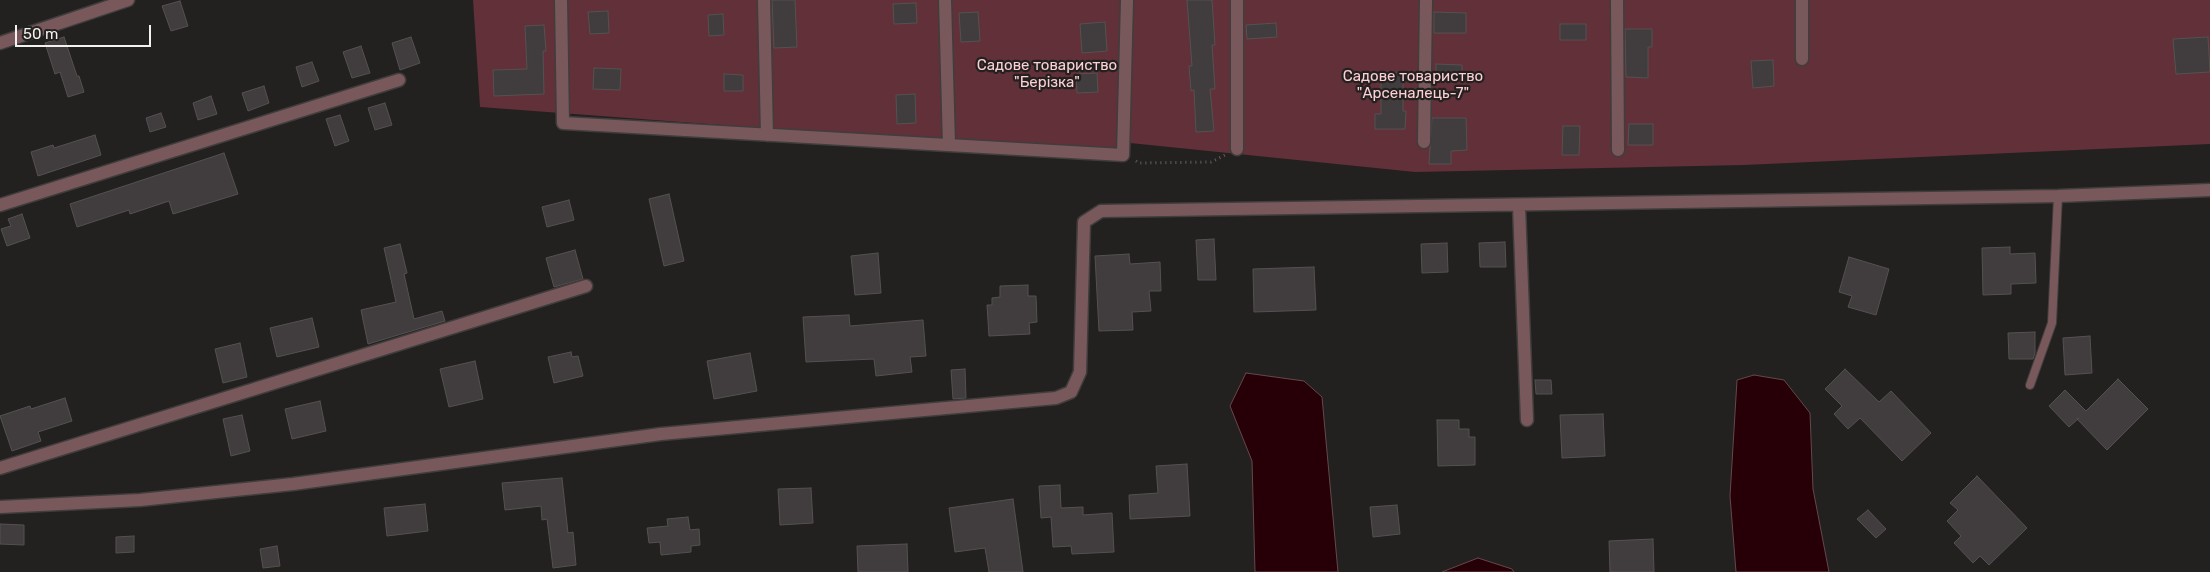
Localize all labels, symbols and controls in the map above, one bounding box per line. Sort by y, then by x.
scale bar [18,15,154,47]
text: 50 m [23,25,58,43]
park label: Садове товариство "Берізка" [977,57,1117,92]
park label: Садове товариство "Арсеналець-7" [1343,68,1483,103]

